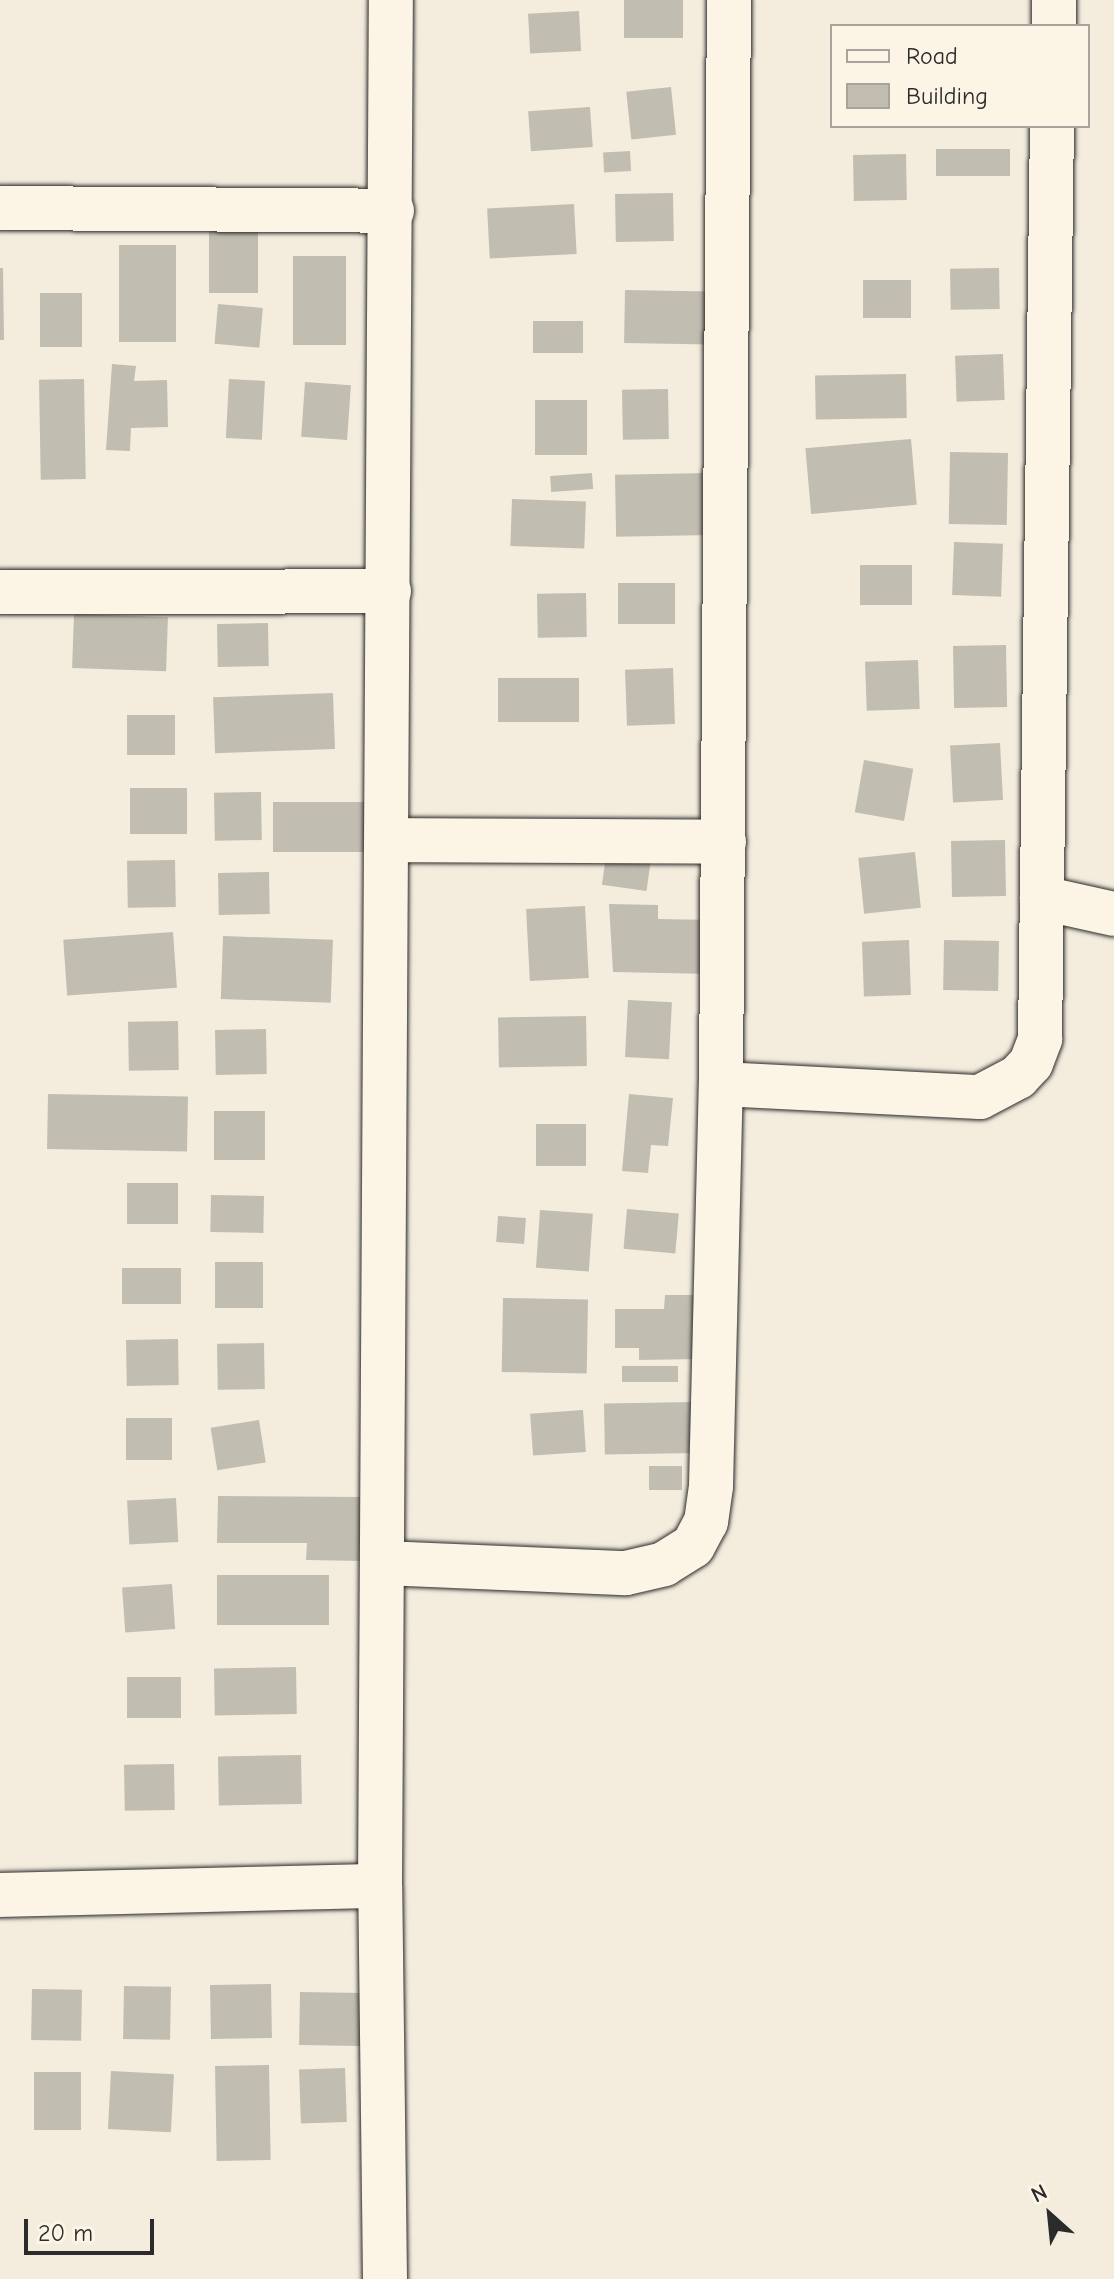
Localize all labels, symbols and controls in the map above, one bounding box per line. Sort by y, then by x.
legend [830,24,1090,128]
text: Road [906,42,958,70]
text: Building [906,82,988,110]
north arrow [1010,2175,1090,2255]
text: N [1027,2179,1051,2208]
scale bar [28,2203,158,2253]
text: 20 m [38,2219,93,2247]

